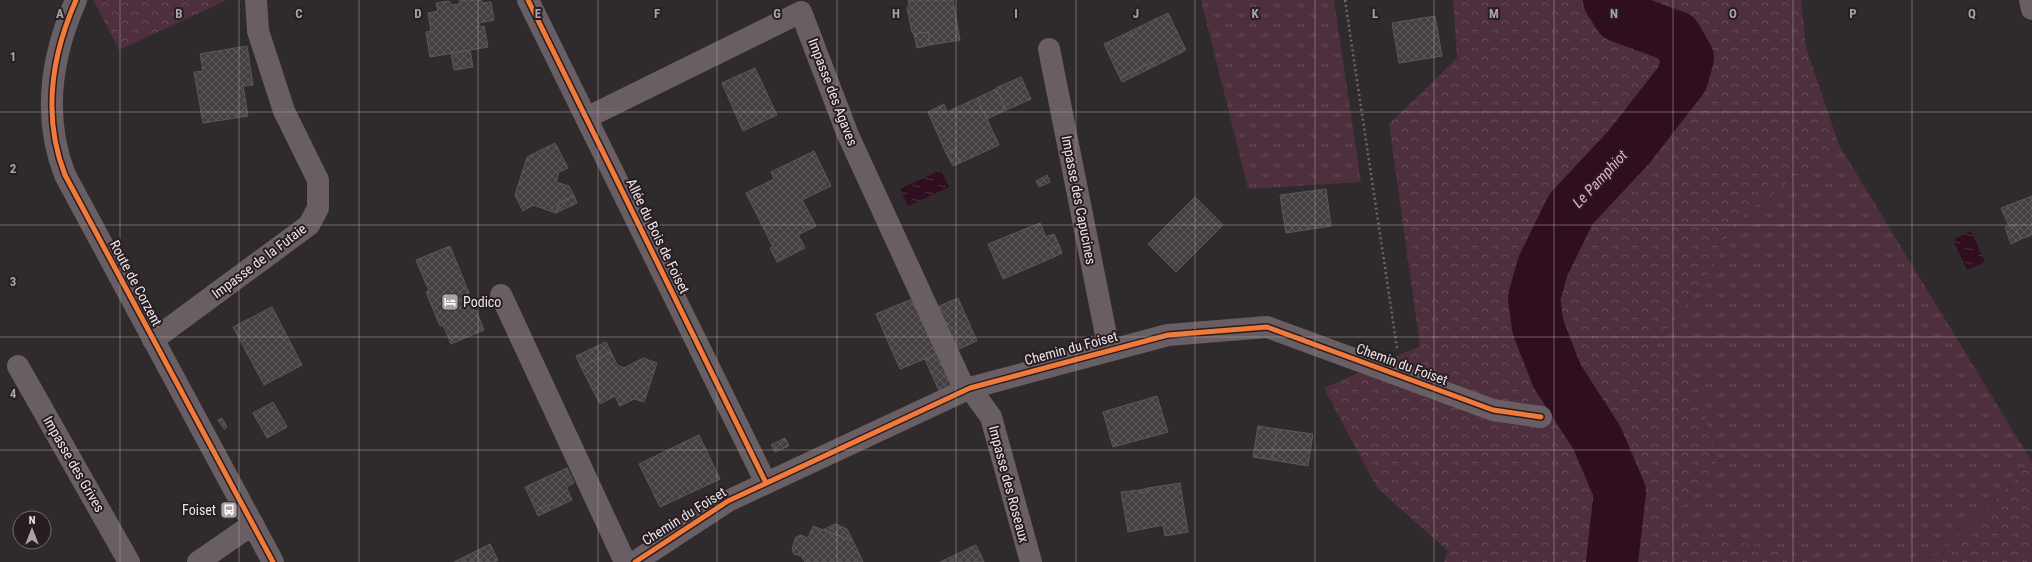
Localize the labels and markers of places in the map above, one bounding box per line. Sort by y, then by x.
hotel icon: Podico [440,292,460,312]
place label: Podico [463,294,501,310]
bus stop icon: Foiset [219,500,239,520]
place label: Foiset [182,502,216,518]

